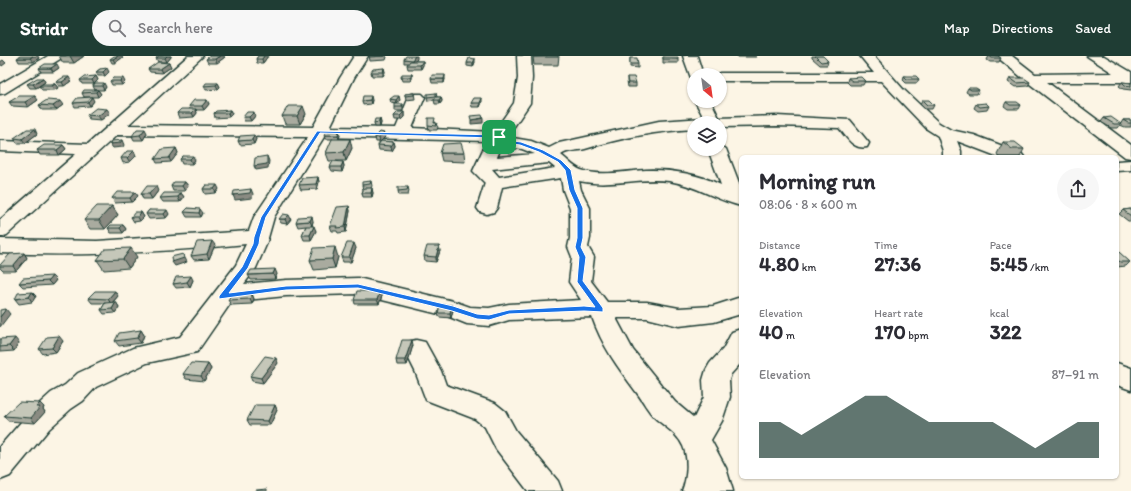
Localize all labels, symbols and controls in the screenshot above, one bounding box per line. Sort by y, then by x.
search box [92,10,372,46]
text: Stridr [20,17,68,40]
icon: search [106,17,128,39]
text: Search here [138,19,213,37]
text: Map [944,20,970,37]
text: Directions [992,20,1053,37]
text: Saved [1075,20,1111,37]
north arrow [687,68,727,108]
map controls [687,68,727,156]
button: layers [687,116,727,156]
pin [482,120,516,154]
icon: arrive [488,126,510,148]
text: Morning run [759,168,875,195]
button: share [1057,168,1099,210]
text: 08:06 · 8 × 600 m [759,197,857,212]
text: Distance [759,239,800,252]
text: Time [874,239,898,252]
text: Pace [990,239,1012,252]
text: 4.80 [759,252,799,276]
text: 27:36 [874,252,921,276]
text: 5:45 [990,252,1028,276]
text: km [799,261,816,274]
text: /km [1028,261,1049,274]
text: Elevation [759,307,803,320]
text: Heart rate [874,307,923,320]
text: kcal [990,307,1009,320]
text: 40 [759,320,783,344]
text: 170 [874,320,906,344]
text: 322 [990,320,1022,344]
text: m [783,329,795,342]
text: bpm [906,329,929,342]
text: Elevation [759,367,811,382]
text: 87–91 m [1051,367,1099,382]

